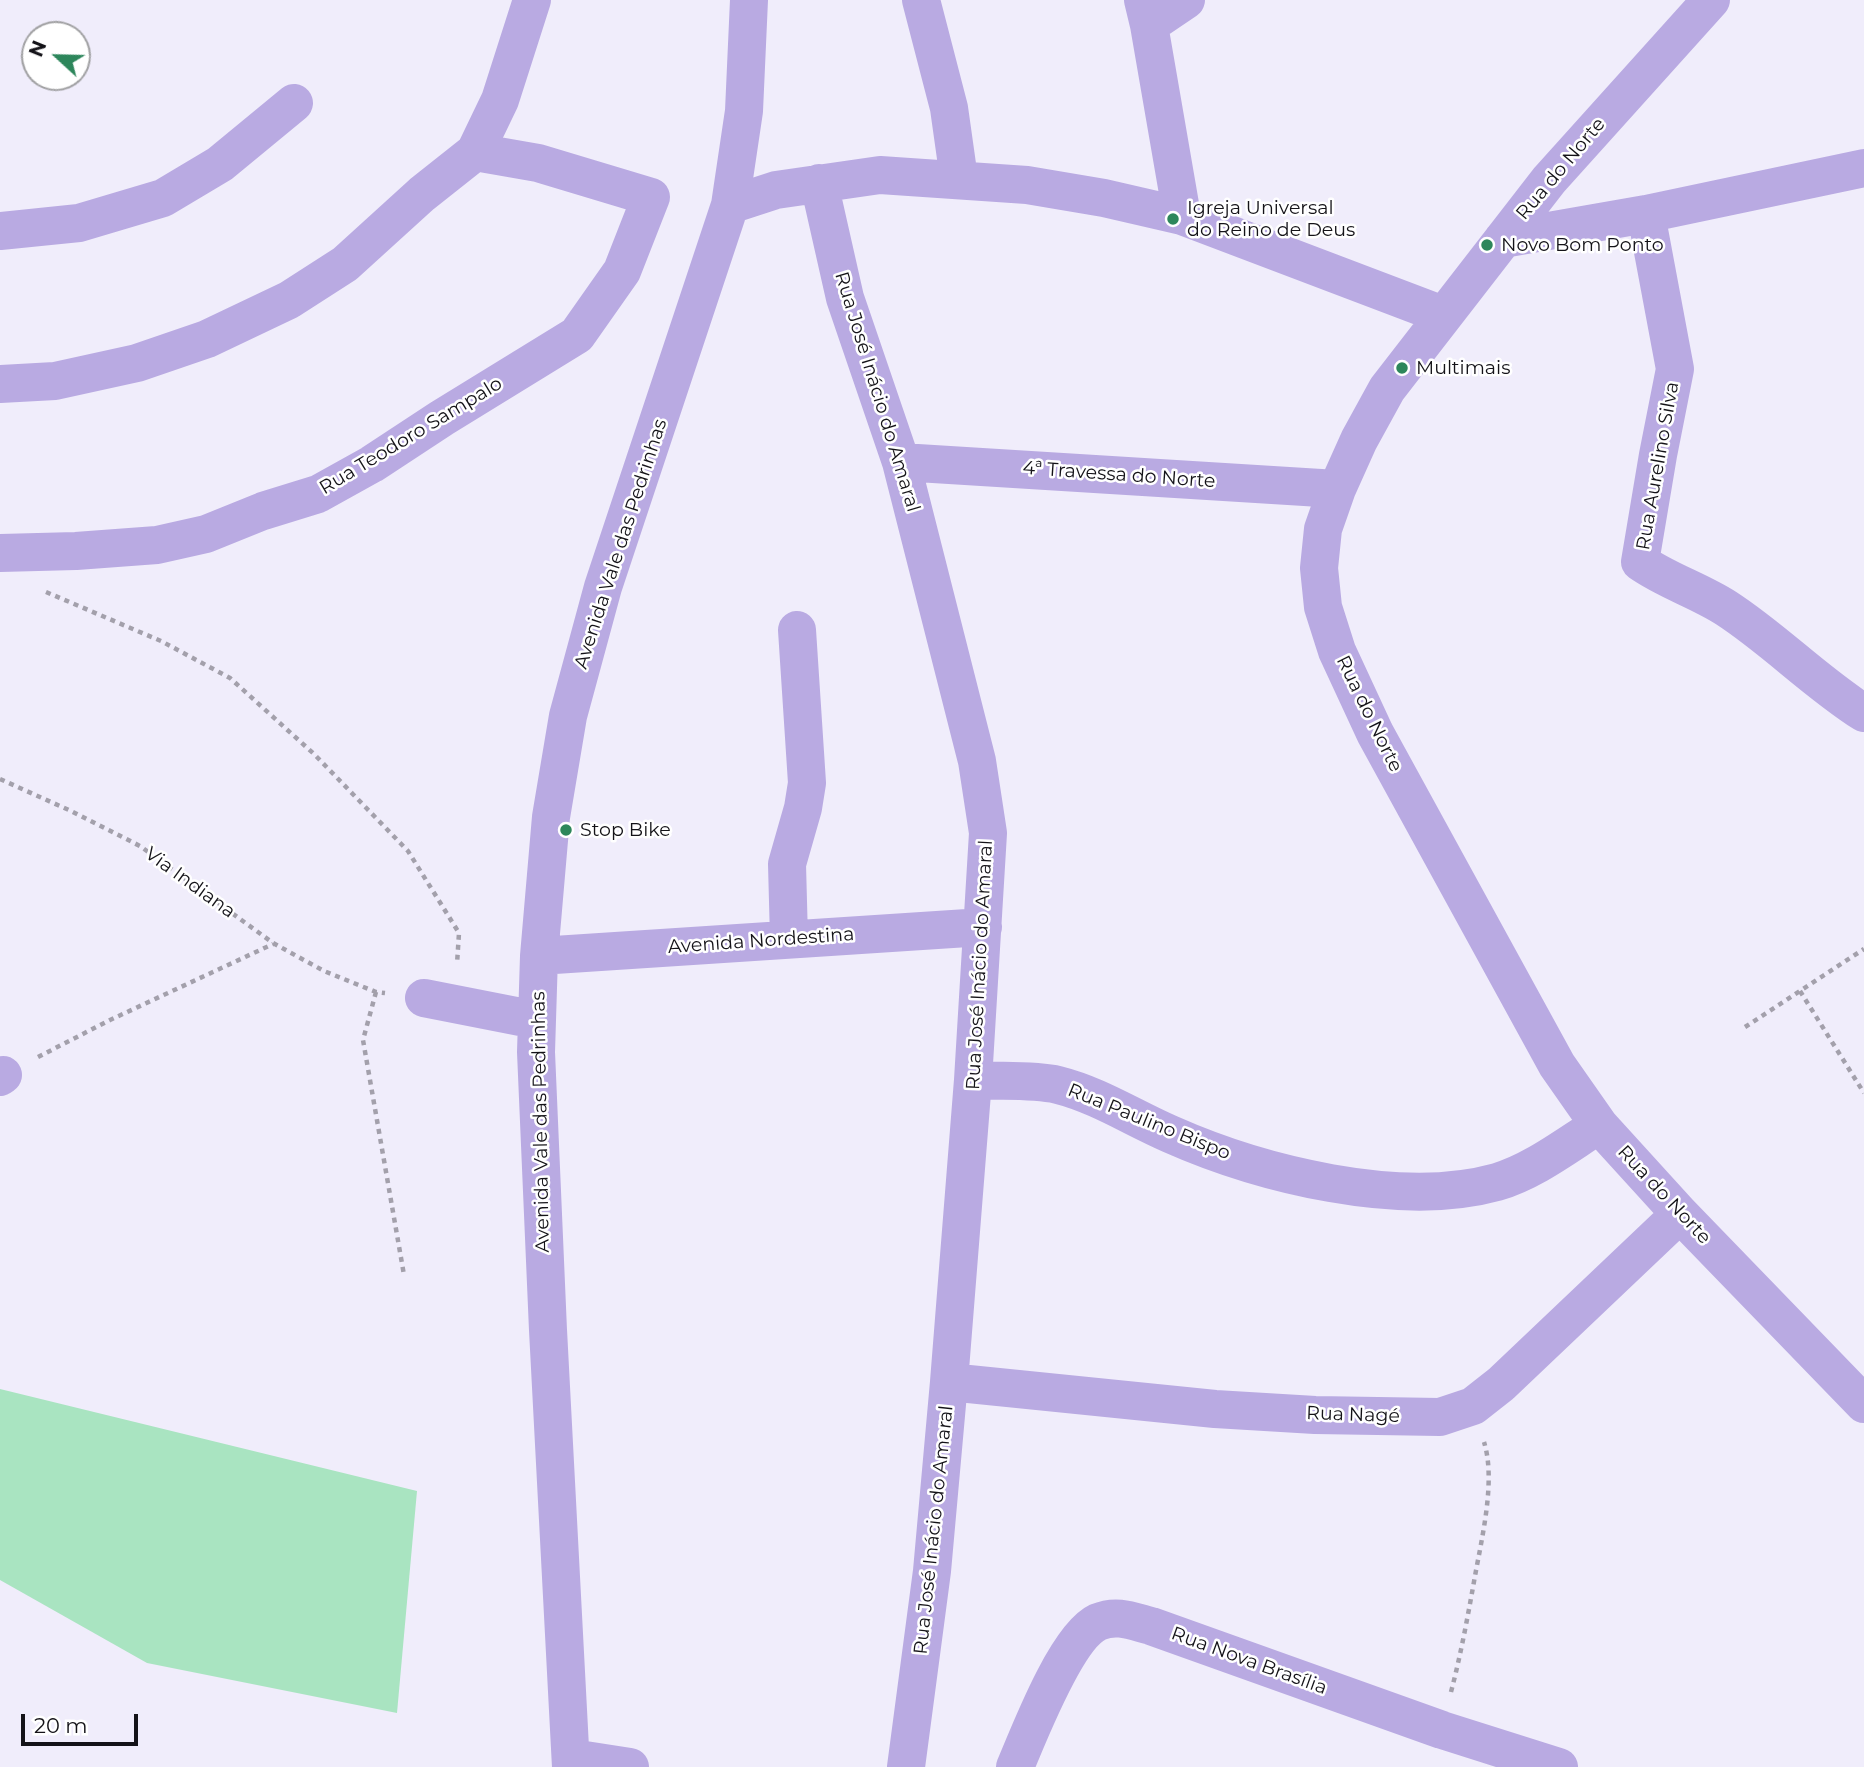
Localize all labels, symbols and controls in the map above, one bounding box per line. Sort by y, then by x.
north arrow [21,21,91,91]
text: N [24,37,51,60]
street label: Rua do Norte [1512,113,1610,225]
place label: Igreja Universal do Reino de Deus [1187,197,1355,241]
marker: Igreja Universal do Reino de Deus [1165,211,1181,227]
place label: Novo Bom Ponto [1501,234,1664,256]
marker: Novo Bom Ponto [1479,237,1495,253]
street label: Rua José Inácio do Amaral [830,269,924,515]
place label: Multimais [1416,357,1510,379]
marker: Multimais [1394,360,1410,376]
street label: Rua Teodoro Sampalo [316,372,506,500]
street label: Rua Aurelino Silva [1632,380,1684,552]
street label: Avenida Vale das Pedrinhas [570,416,672,672]
street label: 4ª Travessa do Norte [1022,457,1216,493]
street label: Rua do Norte [1331,652,1407,776]
place label: Stop Bike [580,819,671,841]
marker: Stop Bike [558,822,574,838]
street label: Rua José Inácio do Amaral [962,840,998,1090]
street label: Via Indiana [140,843,240,923]
street label: Avenida Nordestina [667,923,855,959]
street label: Avenida Vale das Pedrinhas [527,991,555,1253]
street label: Rua Paulino Bispo [1064,1079,1234,1165]
street label: Rua do Norte [1613,1141,1715,1249]
street label: Rua Nagé [1306,1402,1400,1428]
street label: Rua José Inácio do Amaral [910,1404,958,1656]
street label: Rua Nova Brasília [1168,1622,1330,1700]
scale bar [24,1700,142,1744]
text: 20 m [34,1713,88,1738]

